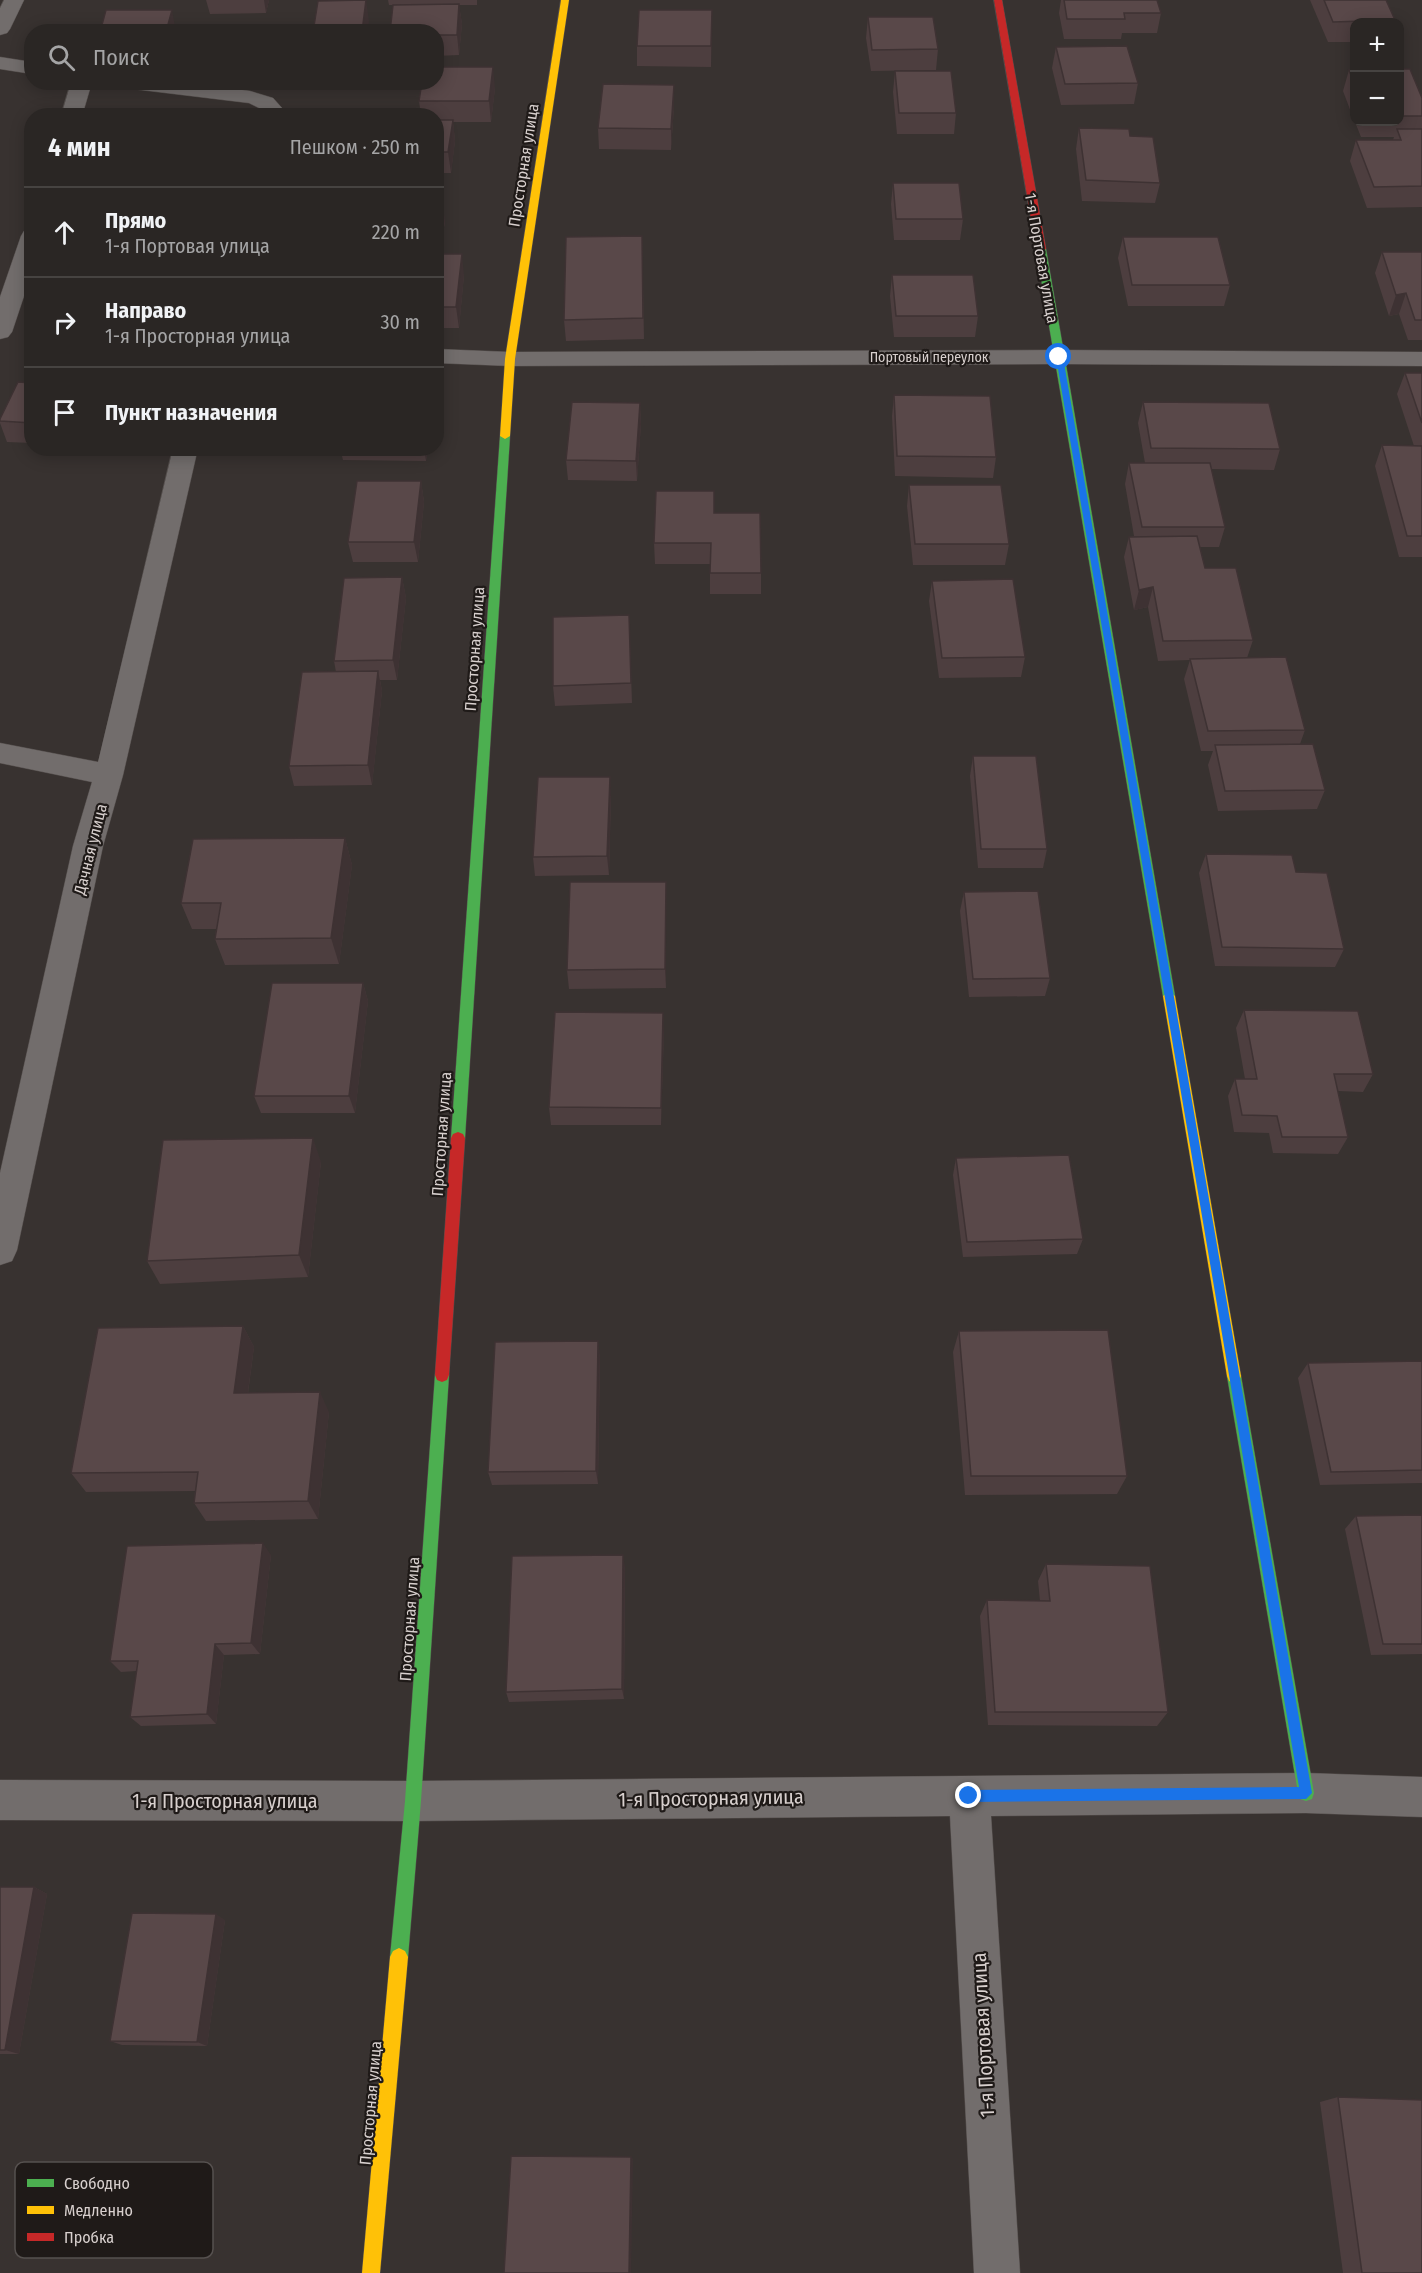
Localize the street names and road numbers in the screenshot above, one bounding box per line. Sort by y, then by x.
street label: Просторная улица [504,102,543,228]
street label: 1-я Портовая улица [1021,192,1062,325]
street label: Портовый переулок [870,349,989,366]
street label: Просторная улица [461,586,488,712]
street label: Дачная улица [70,802,111,897]
street label: Просторная улица [428,1071,455,1197]
street label: Просторная улица [396,1556,423,1682]
street label: 1-я Просторная улица [618,1784,804,1812]
street label: 1-я Просторная улица [132,1789,318,1813]
street label: 1-я Портовая улица [967,1952,999,2118]
street label: Просторная улица [356,2040,385,2166]

